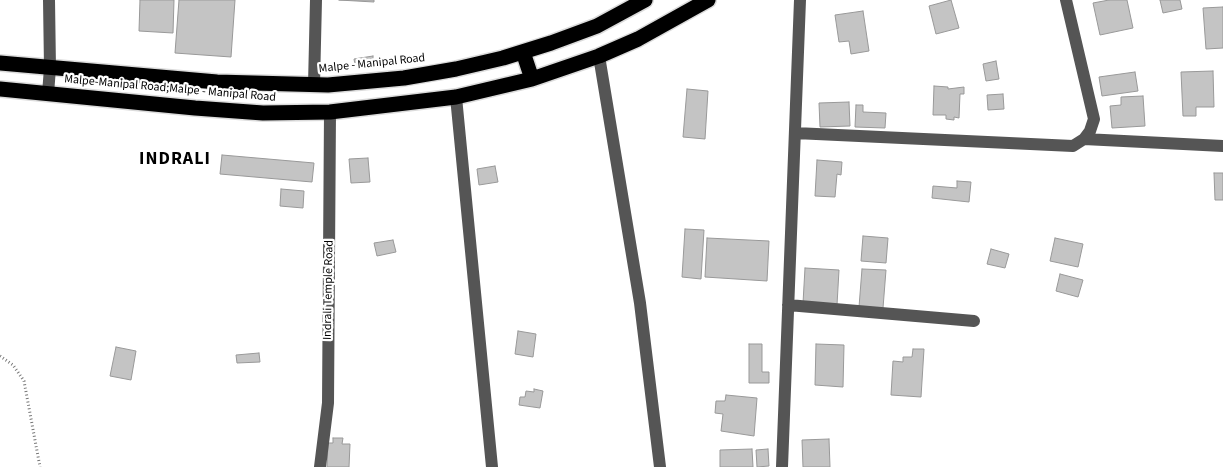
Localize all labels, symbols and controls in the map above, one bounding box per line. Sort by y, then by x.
street label: Malpe - Manipal Road [318,51,426,77]
street label: Malpe-Manipal Road;Malpe - Manipal Road [64,73,276,105]
district label: INDRALI [138,149,212,171]
street label: Indrali Temple Road [321,240,337,340]

